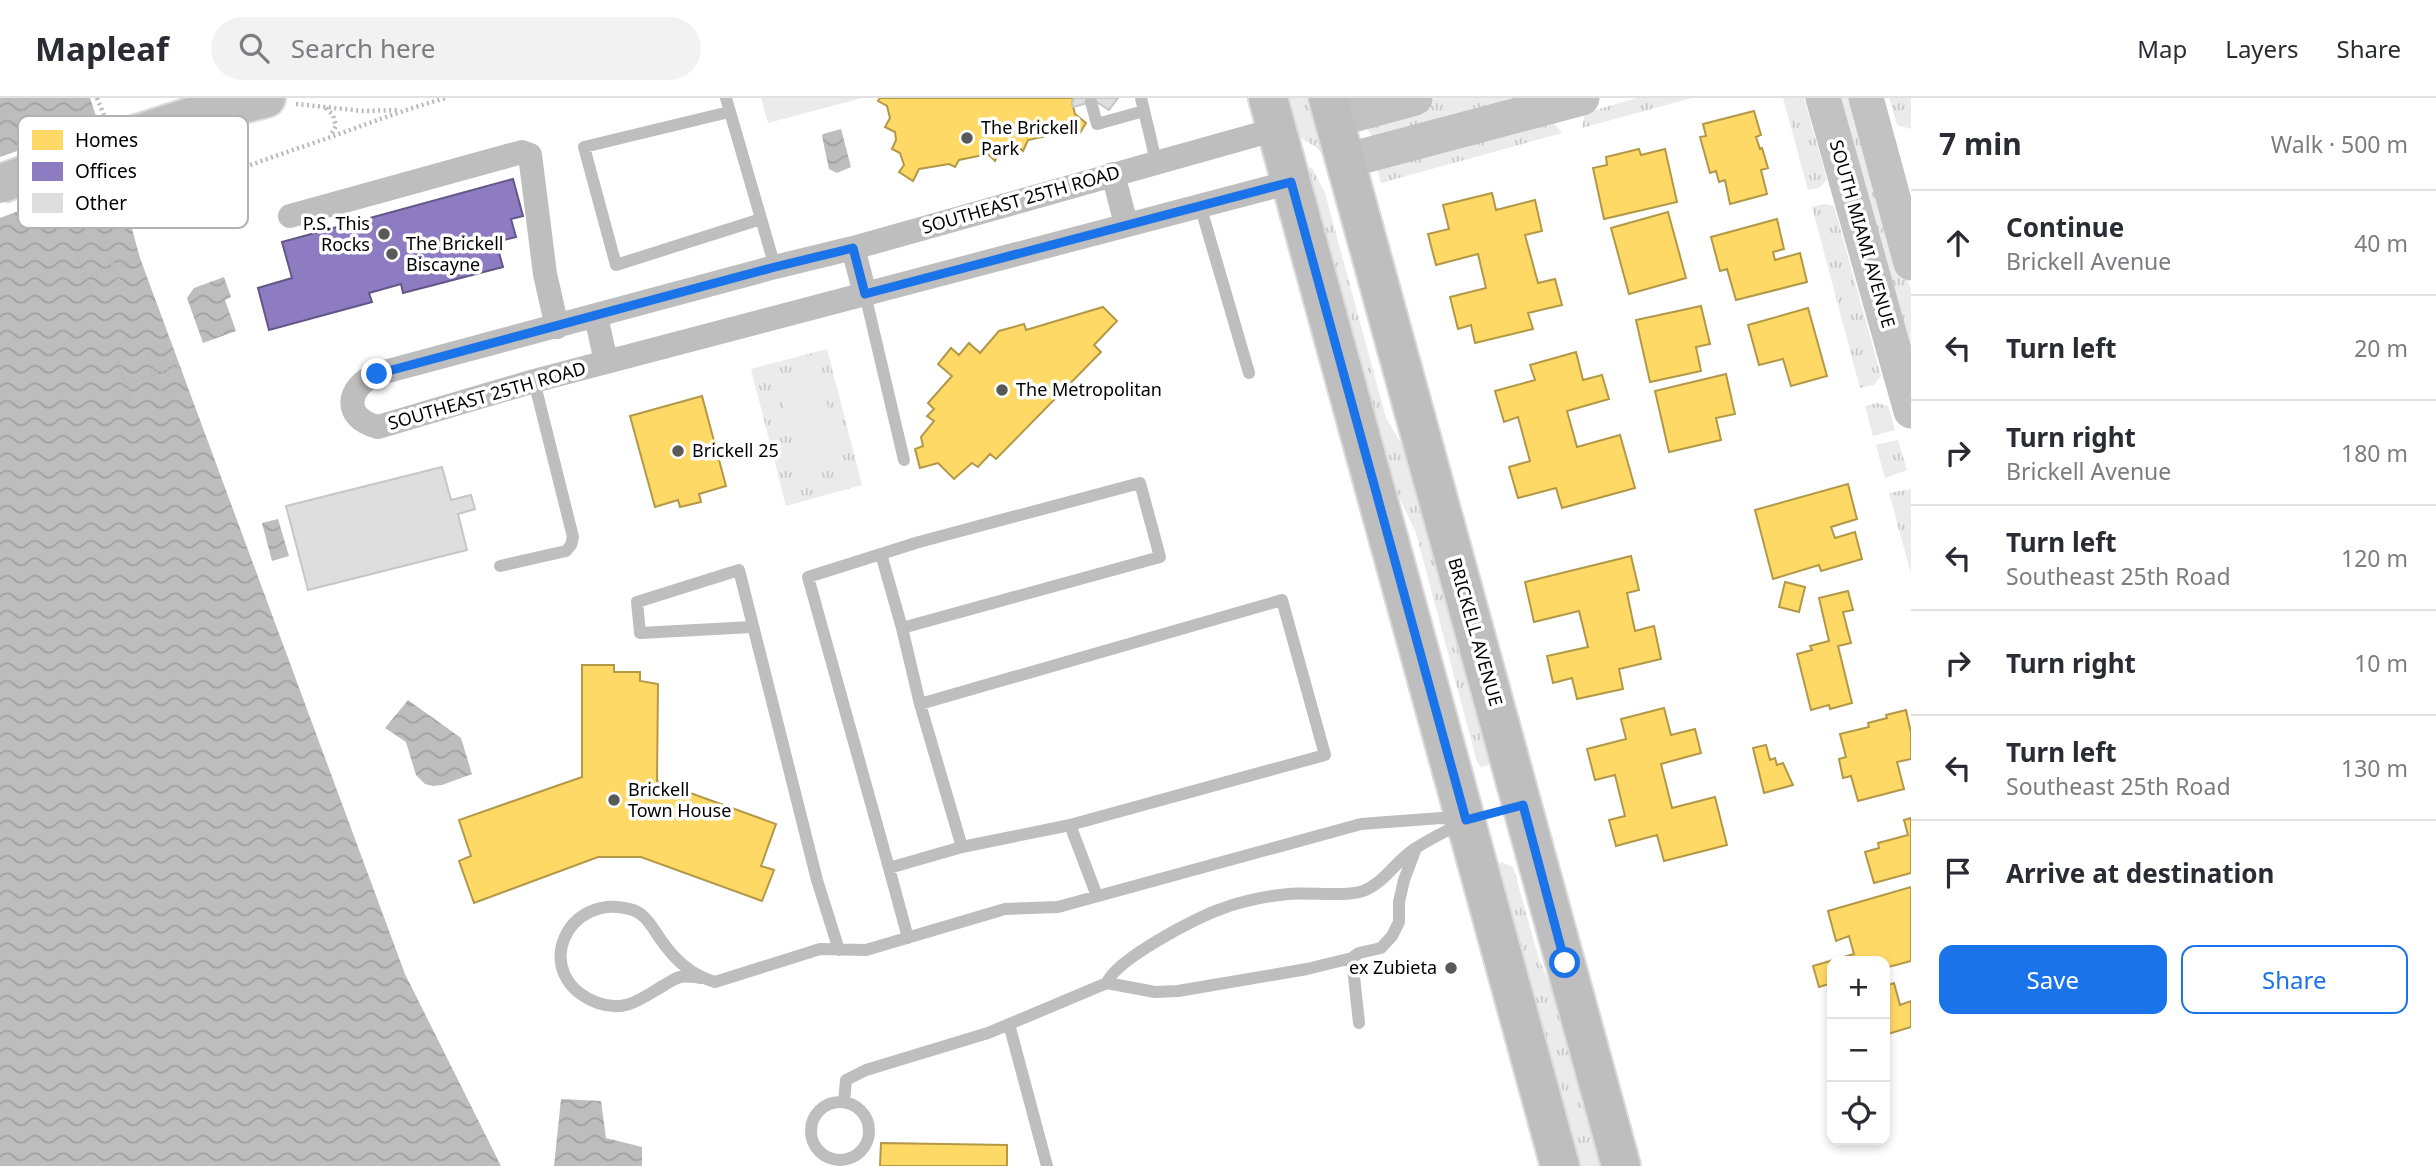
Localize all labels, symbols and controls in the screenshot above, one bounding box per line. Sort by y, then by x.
search box [211,17,701,80]
text: Mapleaf [35,26,169,71]
icon: search [235,29,273,67]
text: Search here [291,30,436,66]
text: Map [2137,32,2187,65]
text: Layers [2225,32,2299,65]
text: Share [2337,32,2401,65]
place label: The Brickell Park [981,115,1078,160]
legend [18,116,248,228]
text: 7 min [1939,123,2022,164]
text: Homes [75,127,138,153]
text: Walk · 500 m [2271,128,2408,160]
marker: The Brickell Park [959,130,975,146]
street label: SOUTH MIAMI AVENUE [1825,137,1901,331]
text: Offices [75,158,137,184]
street label: SOUTHEAST 25TH ROAD [919,159,1122,239]
text: Other [75,190,127,216]
text: Continue [2006,209,2124,245]
place label: P.S. This Rocks [303,211,370,256]
icon: ahead [1939,224,1977,262]
marker: P.S. This Rocks [376,226,392,242]
text: 40 m [2354,227,2408,259]
place label: The Brickell Biscayne [406,231,503,276]
text: Brickell Avenue [2006,245,2171,277]
marker: The Brickell Biscayne [384,246,400,262]
icon: left [1939,329,1977,367]
text: Turn left [2006,330,2117,366]
text: 20 m [2354,332,2408,364]
street label: SOUTHEAST 25TH ROAD [385,355,588,435]
route end [361,358,392,389]
place label: The Metropolitan [1016,377,1162,401]
marker: The Metropolitan [994,382,1010,398]
text: Turn right [2006,419,2136,455]
icon: right [1939,434,1977,472]
text: 180 m [2341,437,2408,469]
place label: Brickell 25 [692,438,779,462]
marker: Brickell 25 [670,443,686,459]
text: Brickell Avenue [2006,455,2171,487]
text: Turn left [2006,524,2117,560]
icon: left [1939,539,1977,577]
text: 120 m [2341,542,2408,574]
street label: BRICKELL AVENUE [1443,555,1509,709]
text: Southeast 25th Road [2006,560,2231,592]
icon: right [1939,644,1977,682]
text: Turn right [2006,645,2136,681]
text: 10 m [2354,647,2408,679]
text: Turn left [2006,734,2117,770]
icon: left [1939,749,1977,787]
text: 130 m [2341,752,2408,784]
text: Southeast 25th Road [2006,770,2231,802]
place label: Brickell Town House [628,777,731,822]
marker: Brickell Town House [606,792,622,808]
icon: arrive [1939,854,1977,892]
text: Arrive at destination [2006,855,2275,891]
button: Save [1939,945,2167,1014]
button: Share [2181,945,2408,1014]
route start [1549,947,1580,978]
place label: ex Zubieta [1349,955,1437,979]
map controls [1827,956,1890,1145]
button: + [1827,956,1890,1019]
marker: ex Zubieta [1443,960,1459,976]
button: − [1827,1019,1890,1082]
button: locate [1827,1082,1890,1145]

